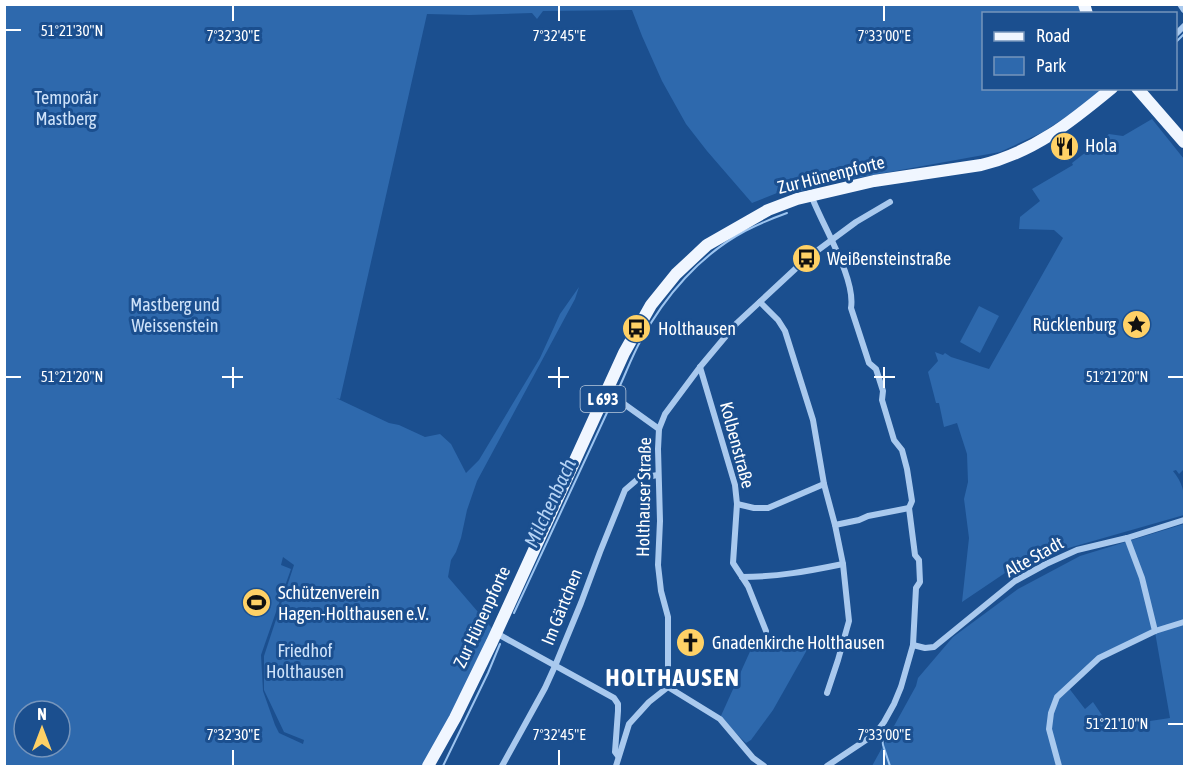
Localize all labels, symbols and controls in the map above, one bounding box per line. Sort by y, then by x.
legend [982,12,1177,90]
text: 51°21'30"N [41,22,103,39]
text: Road [1036,25,1070,46]
text: 7°32'30"E [206,27,260,44]
text: 7°32'45"E [532,27,586,44]
text: 7°33'00"E [857,27,911,44]
text: Park [1036,55,1066,76]
park label: Temporär Mastberg [34,87,98,129]
restaurant icon: Hola [1048,130,1080,162]
place label: Hola [1085,135,1117,156]
street label: Zur Hünenpforte [775,151,887,198]
bus stop icon: Weißensteinstraße [790,243,822,275]
place label: Weißensteinstraße [827,248,951,269]
park label: Mastberg und Weissenstein [130,294,220,336]
place icon: Rücklenburg [1121,309,1153,341]
bus stop icon: Holthausen [621,313,653,345]
place label: Rücklenburg [1032,314,1116,335]
place label: Holthausen [658,318,736,339]
text: 51°21'20"N [41,368,103,385]
text: 51°21'20"N [1086,368,1148,385]
road number: L 693 [580,386,626,412]
street label: Kolbenstraße [716,399,759,490]
street label: Holthauser Straße [632,437,655,557]
water label: Milchenbach [519,455,580,551]
street label: Alte Stadt [1001,532,1067,581]
street label: Zur Hünenpforte [449,563,514,671]
street label: Im Gärtchen [537,566,586,648]
place label: Schützenverein Hagen-Holthausen e.V. [278,582,429,624]
sports icon: Schützenverein Hagen-Holthausen e.V. [241,587,273,619]
church icon: Gnadenkirche Holthausen [675,627,707,659]
place label: Gnadenkirche Holthausen [712,632,885,653]
park label: Friedhof Holthausen [266,640,344,682]
district label: HOLTHAUSEN [606,664,740,691]
north arrow [12,699,72,759]
text: N [37,705,47,723]
text: 51°21'10"N [1086,715,1148,732]
text: 7°32'30"E [206,726,260,743]
text: 7°32'45"E [532,726,586,743]
text: 7°33'00"E [857,726,911,743]

